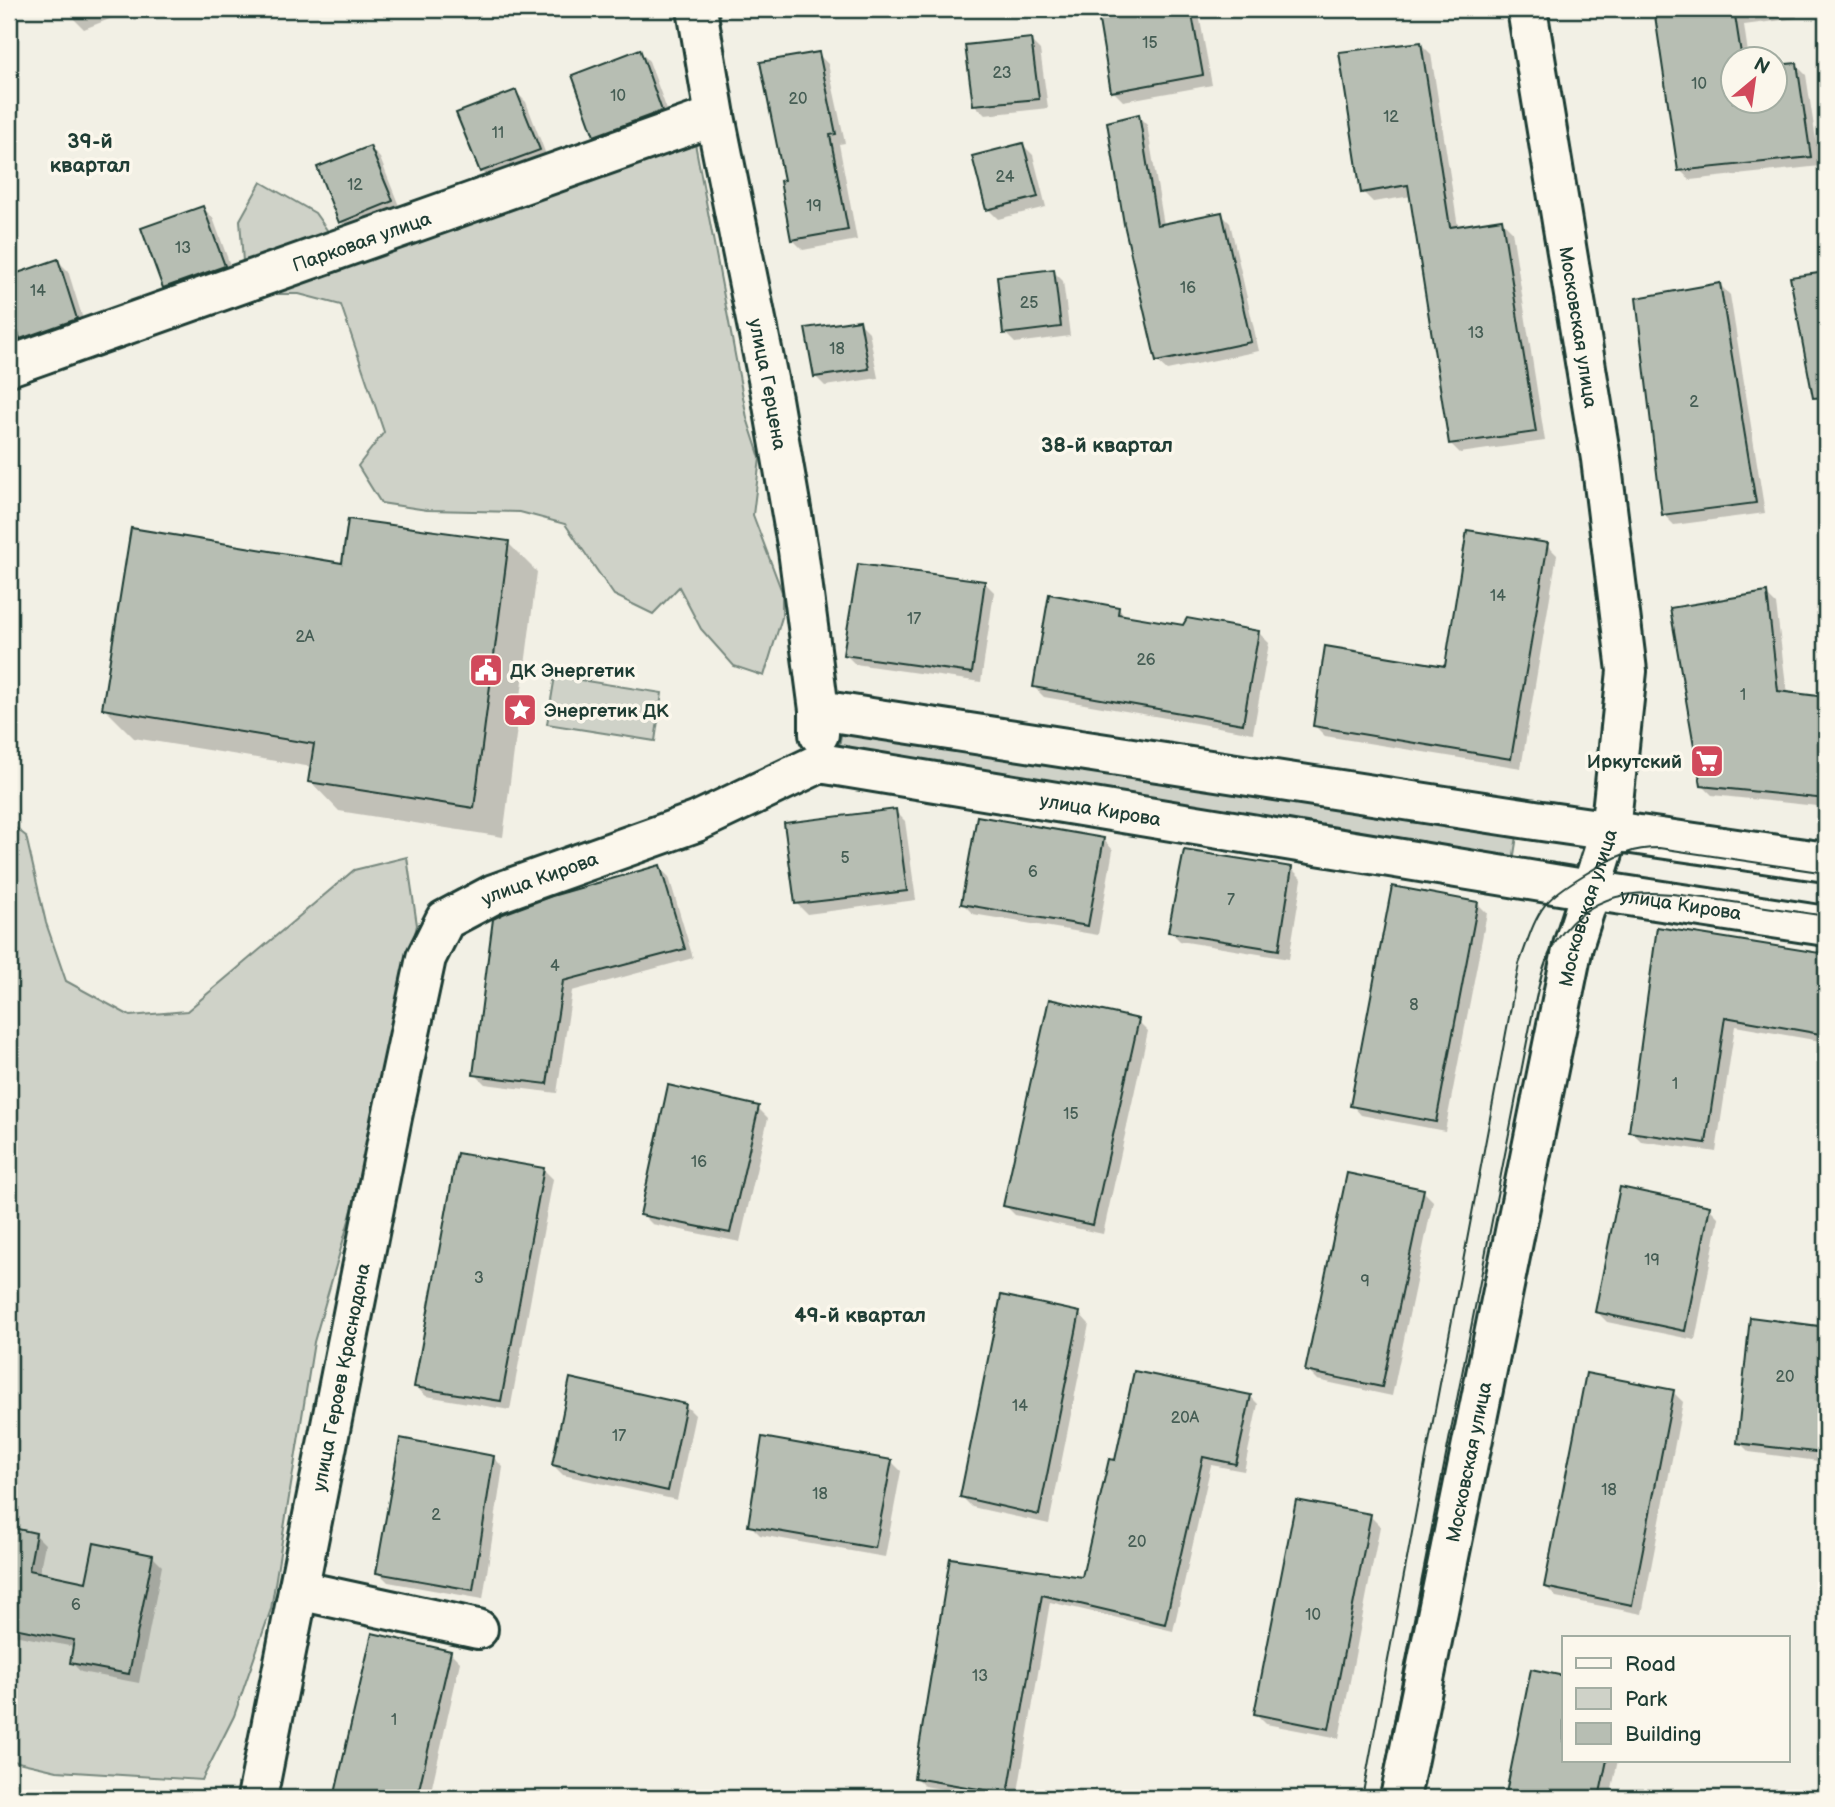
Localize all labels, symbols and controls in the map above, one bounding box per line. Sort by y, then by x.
house number: 15 [1142,34,1158,53]
north arrow [1720,46,1790,116]
text: N [1750,53,1773,80]
house number: 23 [993,64,1012,83]
house number: 10 [1691,75,1707,94]
house number: 10 [610,87,626,106]
house number: 20 [789,90,807,109]
house number: 12 [1383,108,1399,127]
house number: 11 [492,124,504,143]
district label: 39-й квартал [50,129,130,178]
house number: 24 [996,168,1015,187]
house number: 12 [347,176,363,195]
house number: 19 [806,197,822,216]
street label: Парковая улица [290,207,434,278]
house number: 13 [175,239,191,258]
street label: Московская улица [1553,245,1602,410]
house number: 16 [1180,279,1196,298]
house number: 14 [30,282,46,301]
house number: 25 [1020,294,1038,313]
street label: улица Герцена [743,317,791,452]
house number: 13 [1468,324,1484,343]
house number: 18 [829,340,845,359]
house number: 2 [1689,393,1699,412]
district label: 38-й квартал [1041,433,1173,458]
house number: 14 [1490,587,1506,606]
house number: 17 [907,610,921,629]
house number: 2А [295,628,315,647]
public building icon: ДК Энергетик [467,651,505,689]
house number: 26 [1136,651,1156,670]
place label: ДК Энергетик [510,660,635,683]
house number: 1 [1740,686,1746,705]
place icon: Энергетик ДК [501,691,539,729]
place label: Энергетик ДК [544,700,669,723]
supermarket icon: Иркутский [1688,742,1726,780]
place label: Иркутский [1587,751,1682,774]
street label: улица Кирова [1038,789,1163,832]
street label: Московская улица [1555,826,1623,989]
street label: улица Кирова [478,848,601,912]
house number: 5 [840,849,850,868]
house number: 6 [1028,863,1038,882]
street label: улица Кирова [1618,885,1743,926]
house number: 7 [1227,891,1235,910]
house number: 4 [550,957,560,976]
house number: 8 [1409,996,1419,1015]
house number: 1 [1672,1075,1678,1094]
house number: 15 [1063,1105,1079,1124]
house number: 16 [691,1153,707,1172]
house number: 19 [1644,1251,1660,1270]
street label: улица Героев Краснодона [308,1261,376,1494]
house number: 3 [474,1269,484,1288]
house number: 9 [1360,1272,1370,1291]
district label: 49-й квартал [794,1303,926,1328]
house number: 20 [1776,1368,1794,1387]
street label: Московская улица [1442,1380,1497,1545]
house number: 14 [1012,1397,1028,1416]
house number: 20А [1171,1409,1200,1428]
house number: 17 [612,1427,626,1446]
house number: 18 [1601,1481,1617,1500]
house number: 18 [812,1485,828,1504]
house number: 2 [431,1506,441,1525]
house number: 20 [1128,1533,1146,1552]
house number: 6 [71,1596,81,1615]
house number: 10 [1305,1606,1321,1625]
legend [1562,1636,1790,1762]
text: Road [1625,1652,1676,1677]
house number: 13 [972,1667,988,1686]
text: Park [1625,1687,1668,1712]
house number: 1 [391,1711,397,1730]
text: Building [1625,1722,1701,1747]

